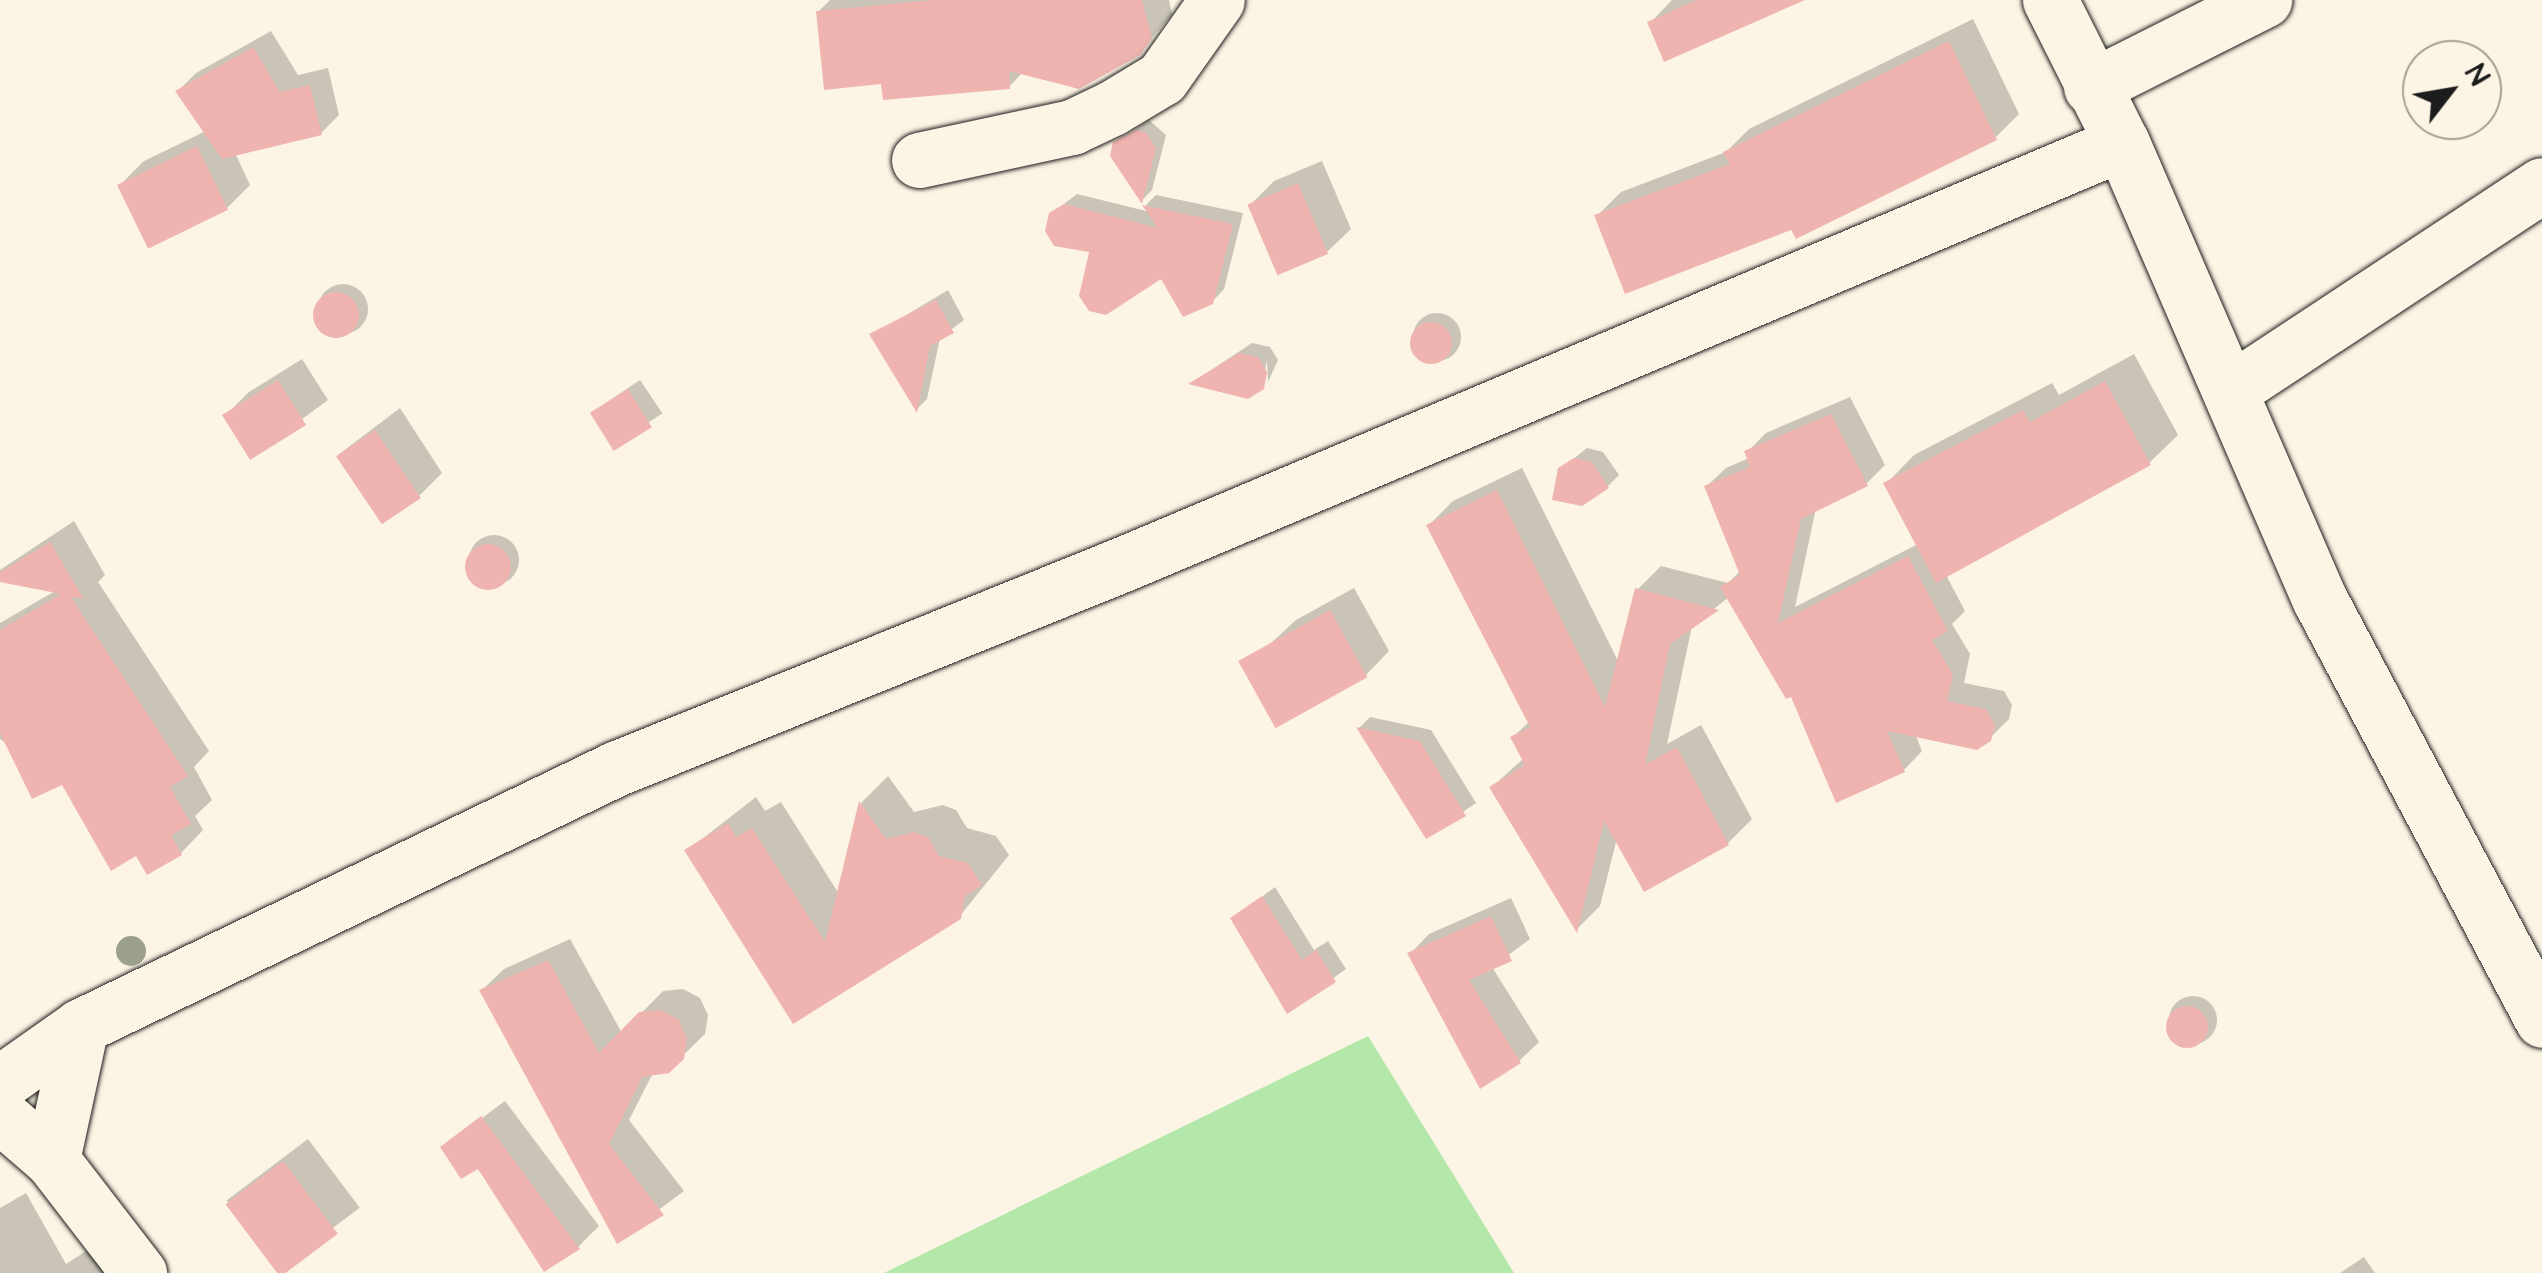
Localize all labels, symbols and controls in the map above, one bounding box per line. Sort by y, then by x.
north arrow [2402,40,2502,140]
text: N [2455,58,2498,93]

